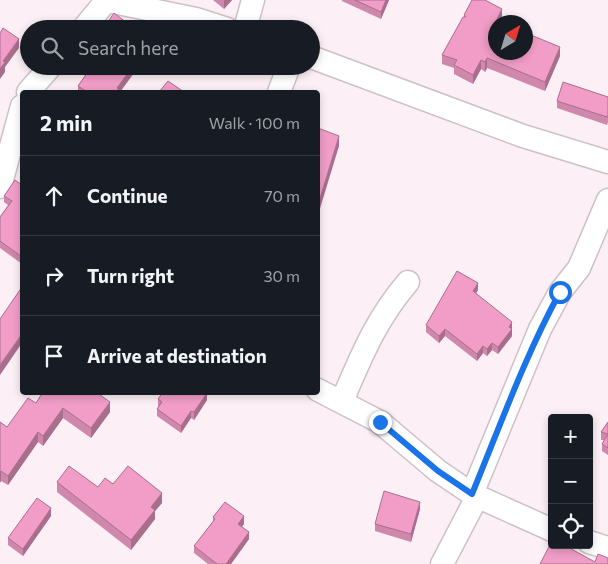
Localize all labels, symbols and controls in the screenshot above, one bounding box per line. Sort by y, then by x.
north arrow [488,15,533,60]
search box [20,20,320,75]
icon: search [38,34,66,62]
text: Search here [78,36,178,59]
text: 2 min [40,110,92,135]
text: Walk · 100 m [209,113,300,132]
icon: ahead [40,182,68,210]
text: Continue [87,184,167,207]
text: 70 m [264,186,300,205]
icon: right [40,262,68,290]
text: Turn right [87,264,174,287]
text: 30 m [263,266,300,285]
route start [549,281,572,304]
icon: arrive [40,342,68,370]
text: Arrive at destination [87,344,267,367]
route end [369,411,392,434]
map controls [548,414,593,549]
button: + [548,414,593,459]
button: − [548,459,593,504]
button: locate [548,504,593,549]

